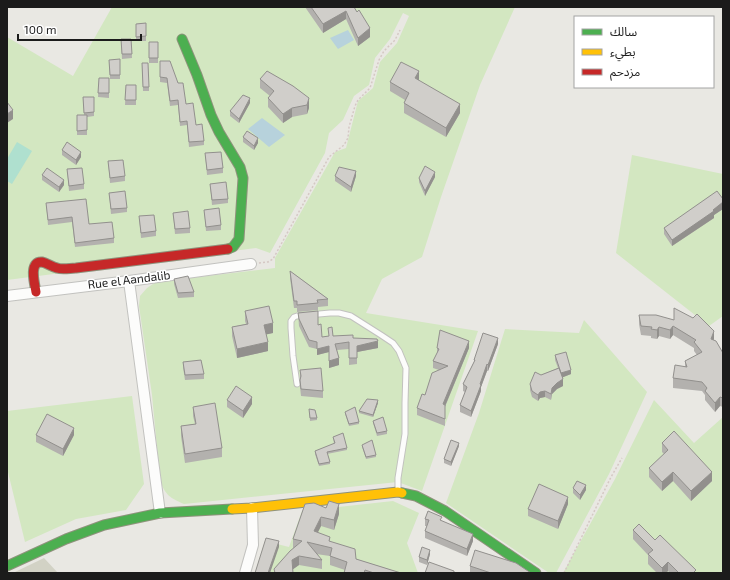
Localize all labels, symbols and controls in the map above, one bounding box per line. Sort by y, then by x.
scale bar [18,16,141,42]
legend [574,16,714,88]
text: 100 m [24,22,56,36]
text: سالك [610,24,637,38]
text: بطيء [610,44,636,62]
text: مزدحم [610,64,640,81]
street label: Rue el Aandalib [87,267,171,291]

